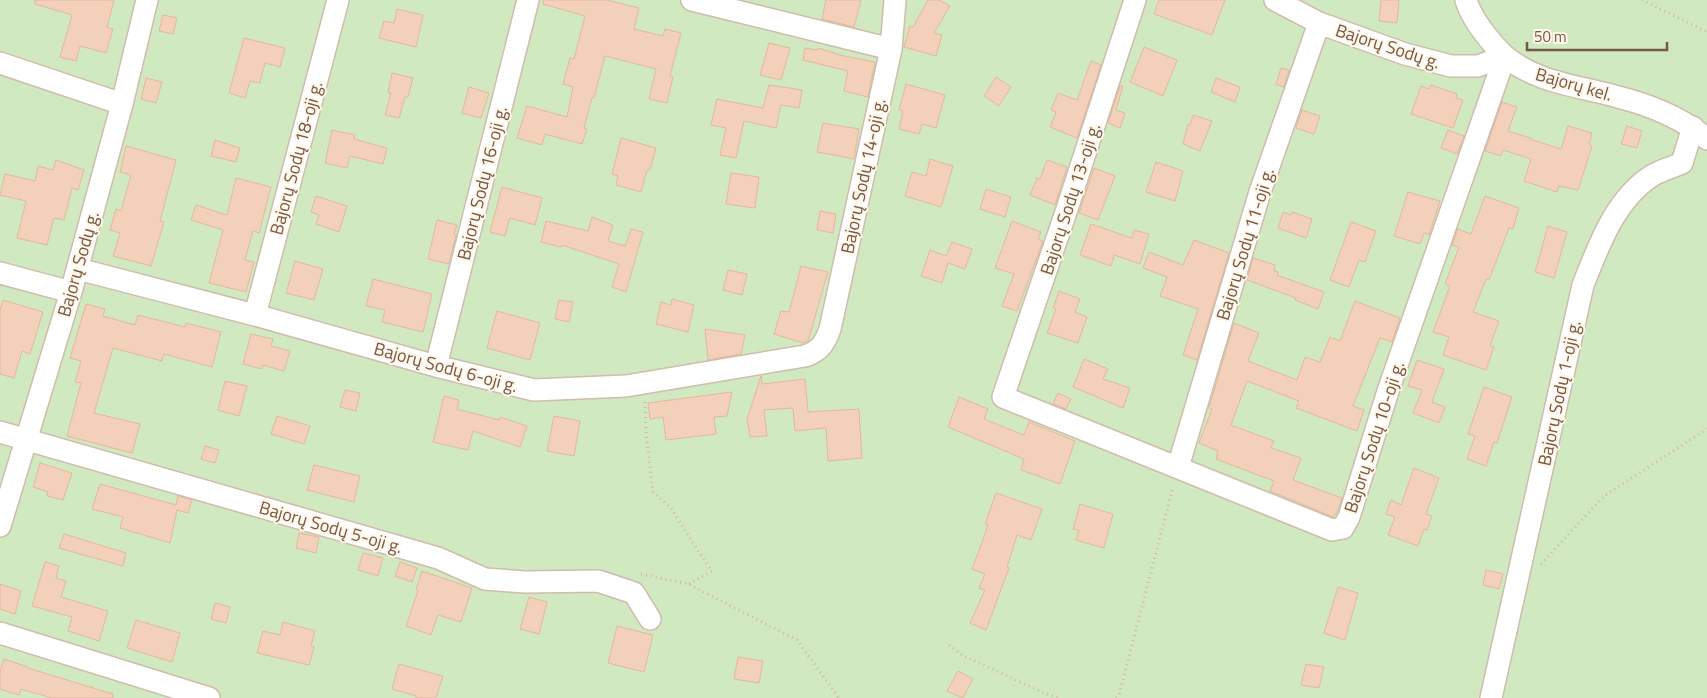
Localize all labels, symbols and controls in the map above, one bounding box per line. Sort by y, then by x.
street label: Bajorų Sodų g. [1332,16,1444,76]
scale bar [1527,20,1667,52]
text: 50 m [1534,25,1567,48]
street label: Bajorų kel. [1532,60,1616,108]
street label: Bajorų Sodų 18-oji g. [262,78,330,238]
street label: Bajorų Sodų 14-oji g. [833,96,893,256]
street label: Bajorų Sodų 16-oji g. [450,103,514,263]
street label: Bajorų Sodų 13-oji g. [1033,120,1107,278]
street label: Bajorų Sodų 11-oji g. [1209,164,1281,324]
street label: Bajorų Sodų g. [50,208,106,320]
street label: Bajorų Sodų 1-oji g. [1530,318,1588,468]
street label: Bajorų Sodų 6-oji g. [371,335,521,399]
street label: Bajorų Sodų 10-oji g. [1337,358,1411,516]
street label: Bajorų Sodų 5-oji g. [256,494,406,560]

